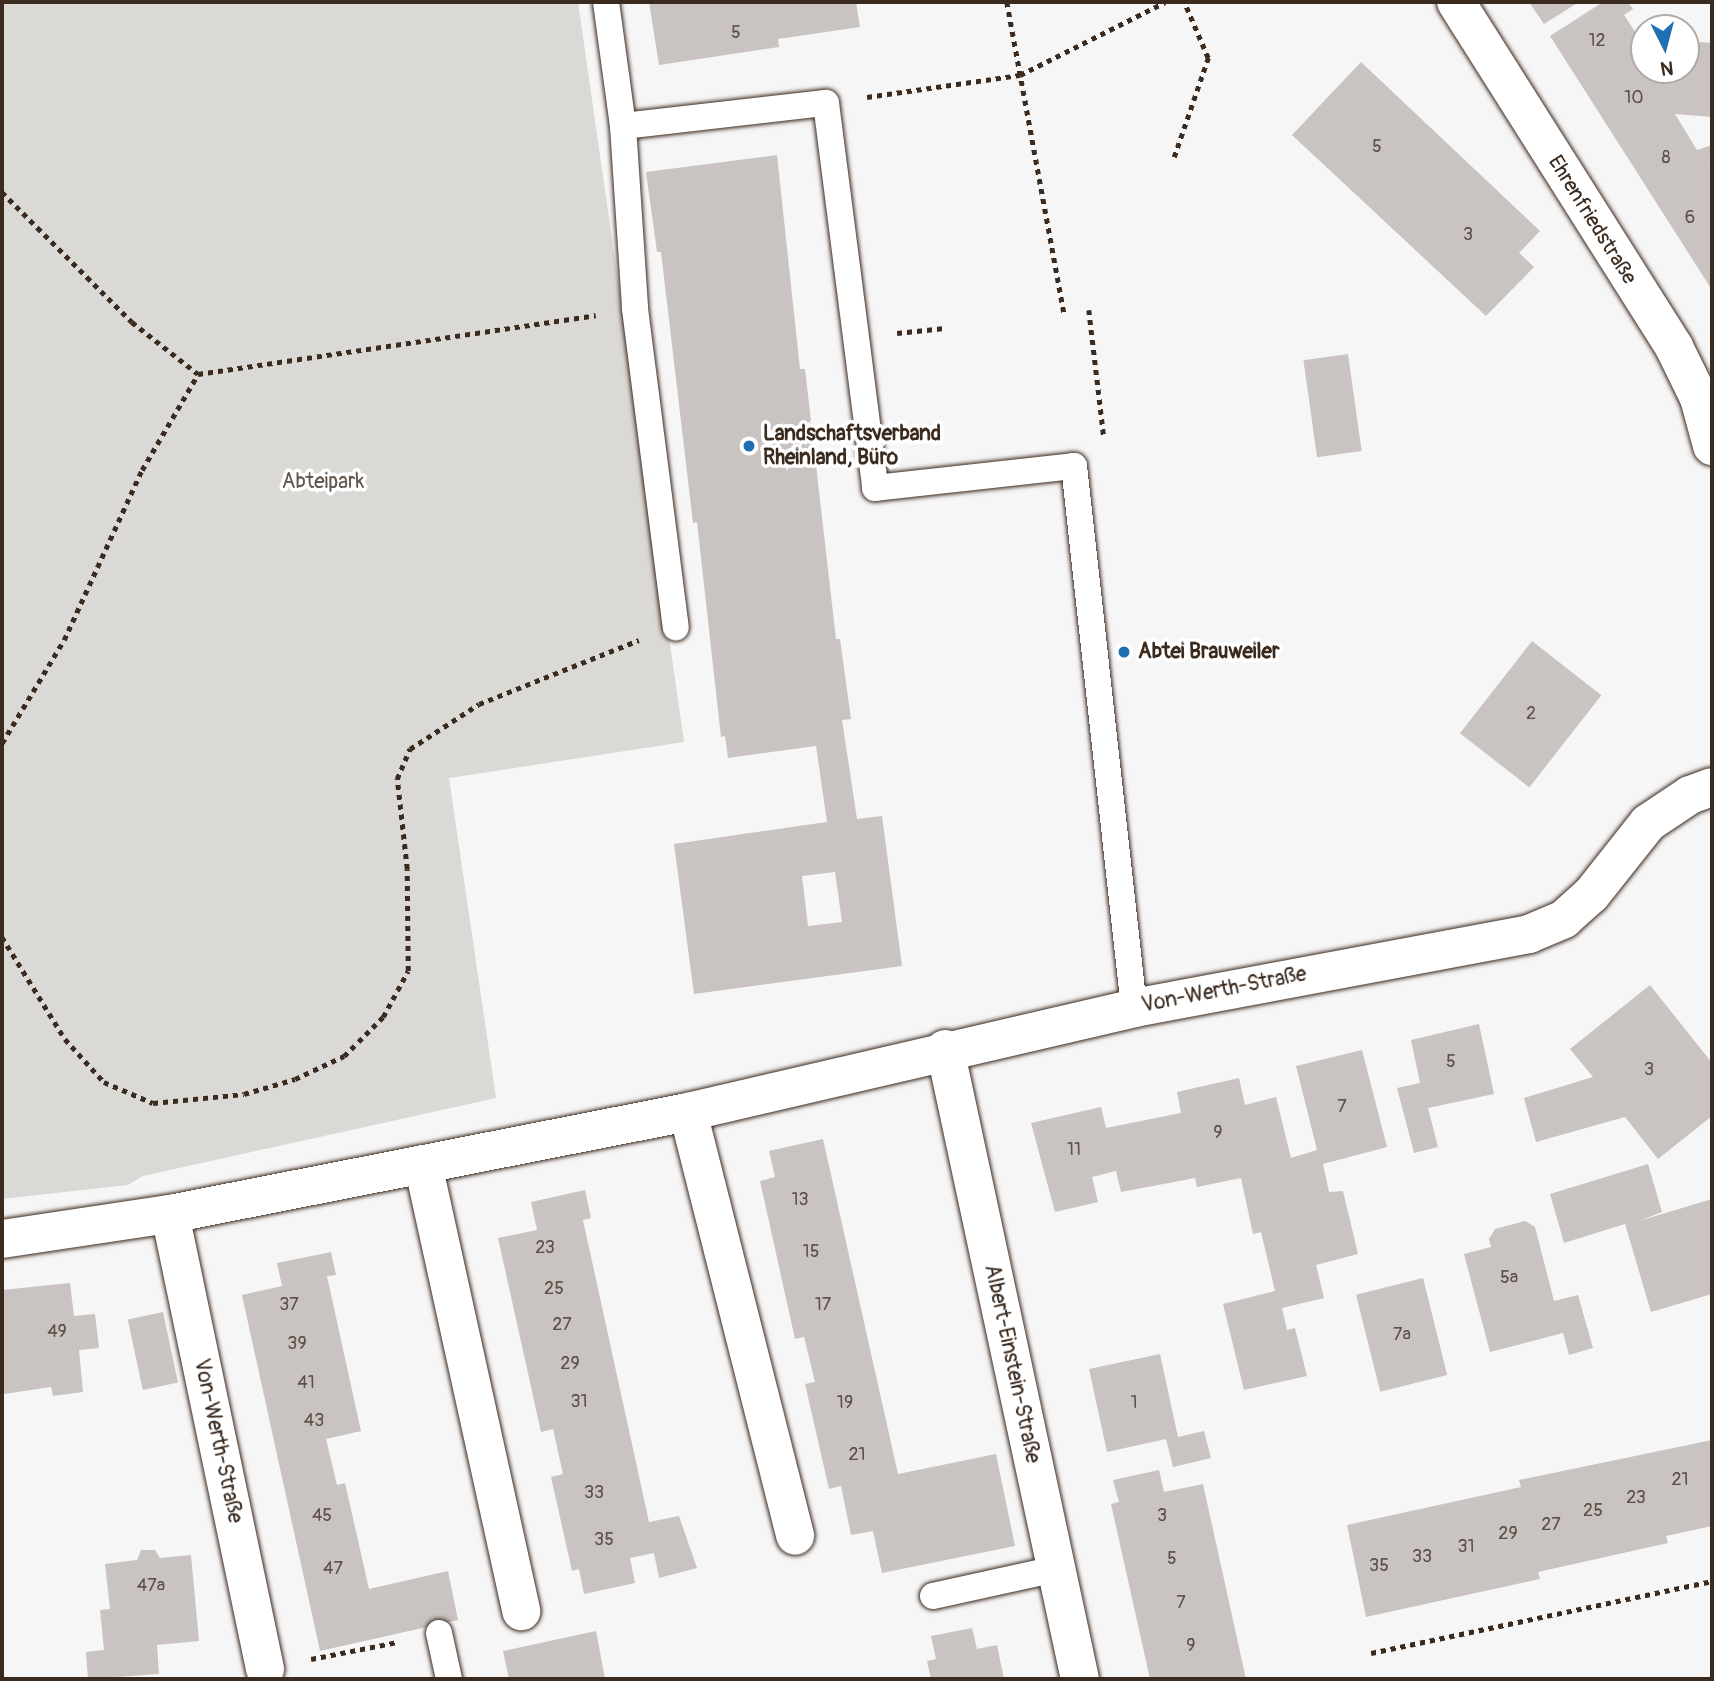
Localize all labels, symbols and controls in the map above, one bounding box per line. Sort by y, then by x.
north arrow [1630,14,1700,84]
house number: 5 [731,22,741,44]
house number: 12 [1588,30,1606,52]
text: N [1659,55,1675,81]
house number: 10 [1624,87,1644,109]
house number: 5 [1372,136,1382,158]
house number: 8 [1661,147,1671,169]
street label: Ehrenfriedstraße [1542,151,1642,289]
house number: 6 [1685,207,1695,229]
house number: 3 [1463,224,1473,246]
place label: Landschaftsverband Rheinland, Büro [763,421,941,471]
marker: Landschaftsverband Rheinland, Büro [741,438,757,454]
park label: Abteipark [282,469,364,495]
place label: Abtei Brauweiler [1138,639,1279,665]
marker: Abtei Brauweiler [1116,644,1132,660]
house number: 2 [1526,703,1536,725]
street label: Von-Werth-Straße [1139,962,1309,1018]
house number: 5 [1446,1051,1456,1073]
house number: 3 [1644,1059,1654,1081]
house number: 7 [1337,1096,1347,1118]
house number: 9 [1213,1122,1223,1144]
house number: 11 [1067,1139,1081,1161]
house number: 13 [791,1189,809,1211]
house number: 23 [535,1237,555,1259]
house number: 15 [803,1241,819,1263]
street label: Albert-Einstein-Straße [979,1262,1045,1466]
house number: 5a [1500,1267,1518,1289]
house number: 25 [544,1278,564,1300]
house number: 37 [279,1294,299,1316]
house number: 17 [815,1294,831,1316]
house number: 27 [552,1314,572,1336]
house number: 49 [47,1321,67,1343]
house number: 7a [1393,1324,1411,1346]
house number: 39 [287,1333,307,1355]
house number: 29 [560,1353,580,1375]
street label: Von-Werth-Straße [188,1357,248,1525]
house number: 41 [297,1372,315,1394]
house number: 31 [570,1391,588,1413]
house number: 19 [837,1392,853,1414]
house number: 1 [1130,1392,1138,1414]
house number: 43 [304,1410,324,1432]
house number: 21 [848,1444,866,1466]
house number: 21 [1671,1469,1689,1491]
house number: 33 [584,1482,604,1504]
house number: 23 [1626,1487,1646,1509]
house number: 25 [1583,1500,1603,1522]
house number: 45 [312,1505,332,1527]
house number: 3 [1157,1505,1167,1527]
house number: 27 [1541,1514,1561,1536]
house number: 29 [1498,1523,1518,1545]
house number: 35 [594,1529,614,1551]
house number: 31 [1457,1536,1475,1558]
house number: 33 [1412,1546,1432,1568]
house number: 5 [1167,1548,1177,1570]
house number: 35 [1369,1555,1389,1577]
house number: 47 [323,1558,343,1580]
house number: 47a [137,1575,165,1597]
house number: 7 [1176,1592,1186,1614]
house number: 9 [1186,1635,1196,1657]

